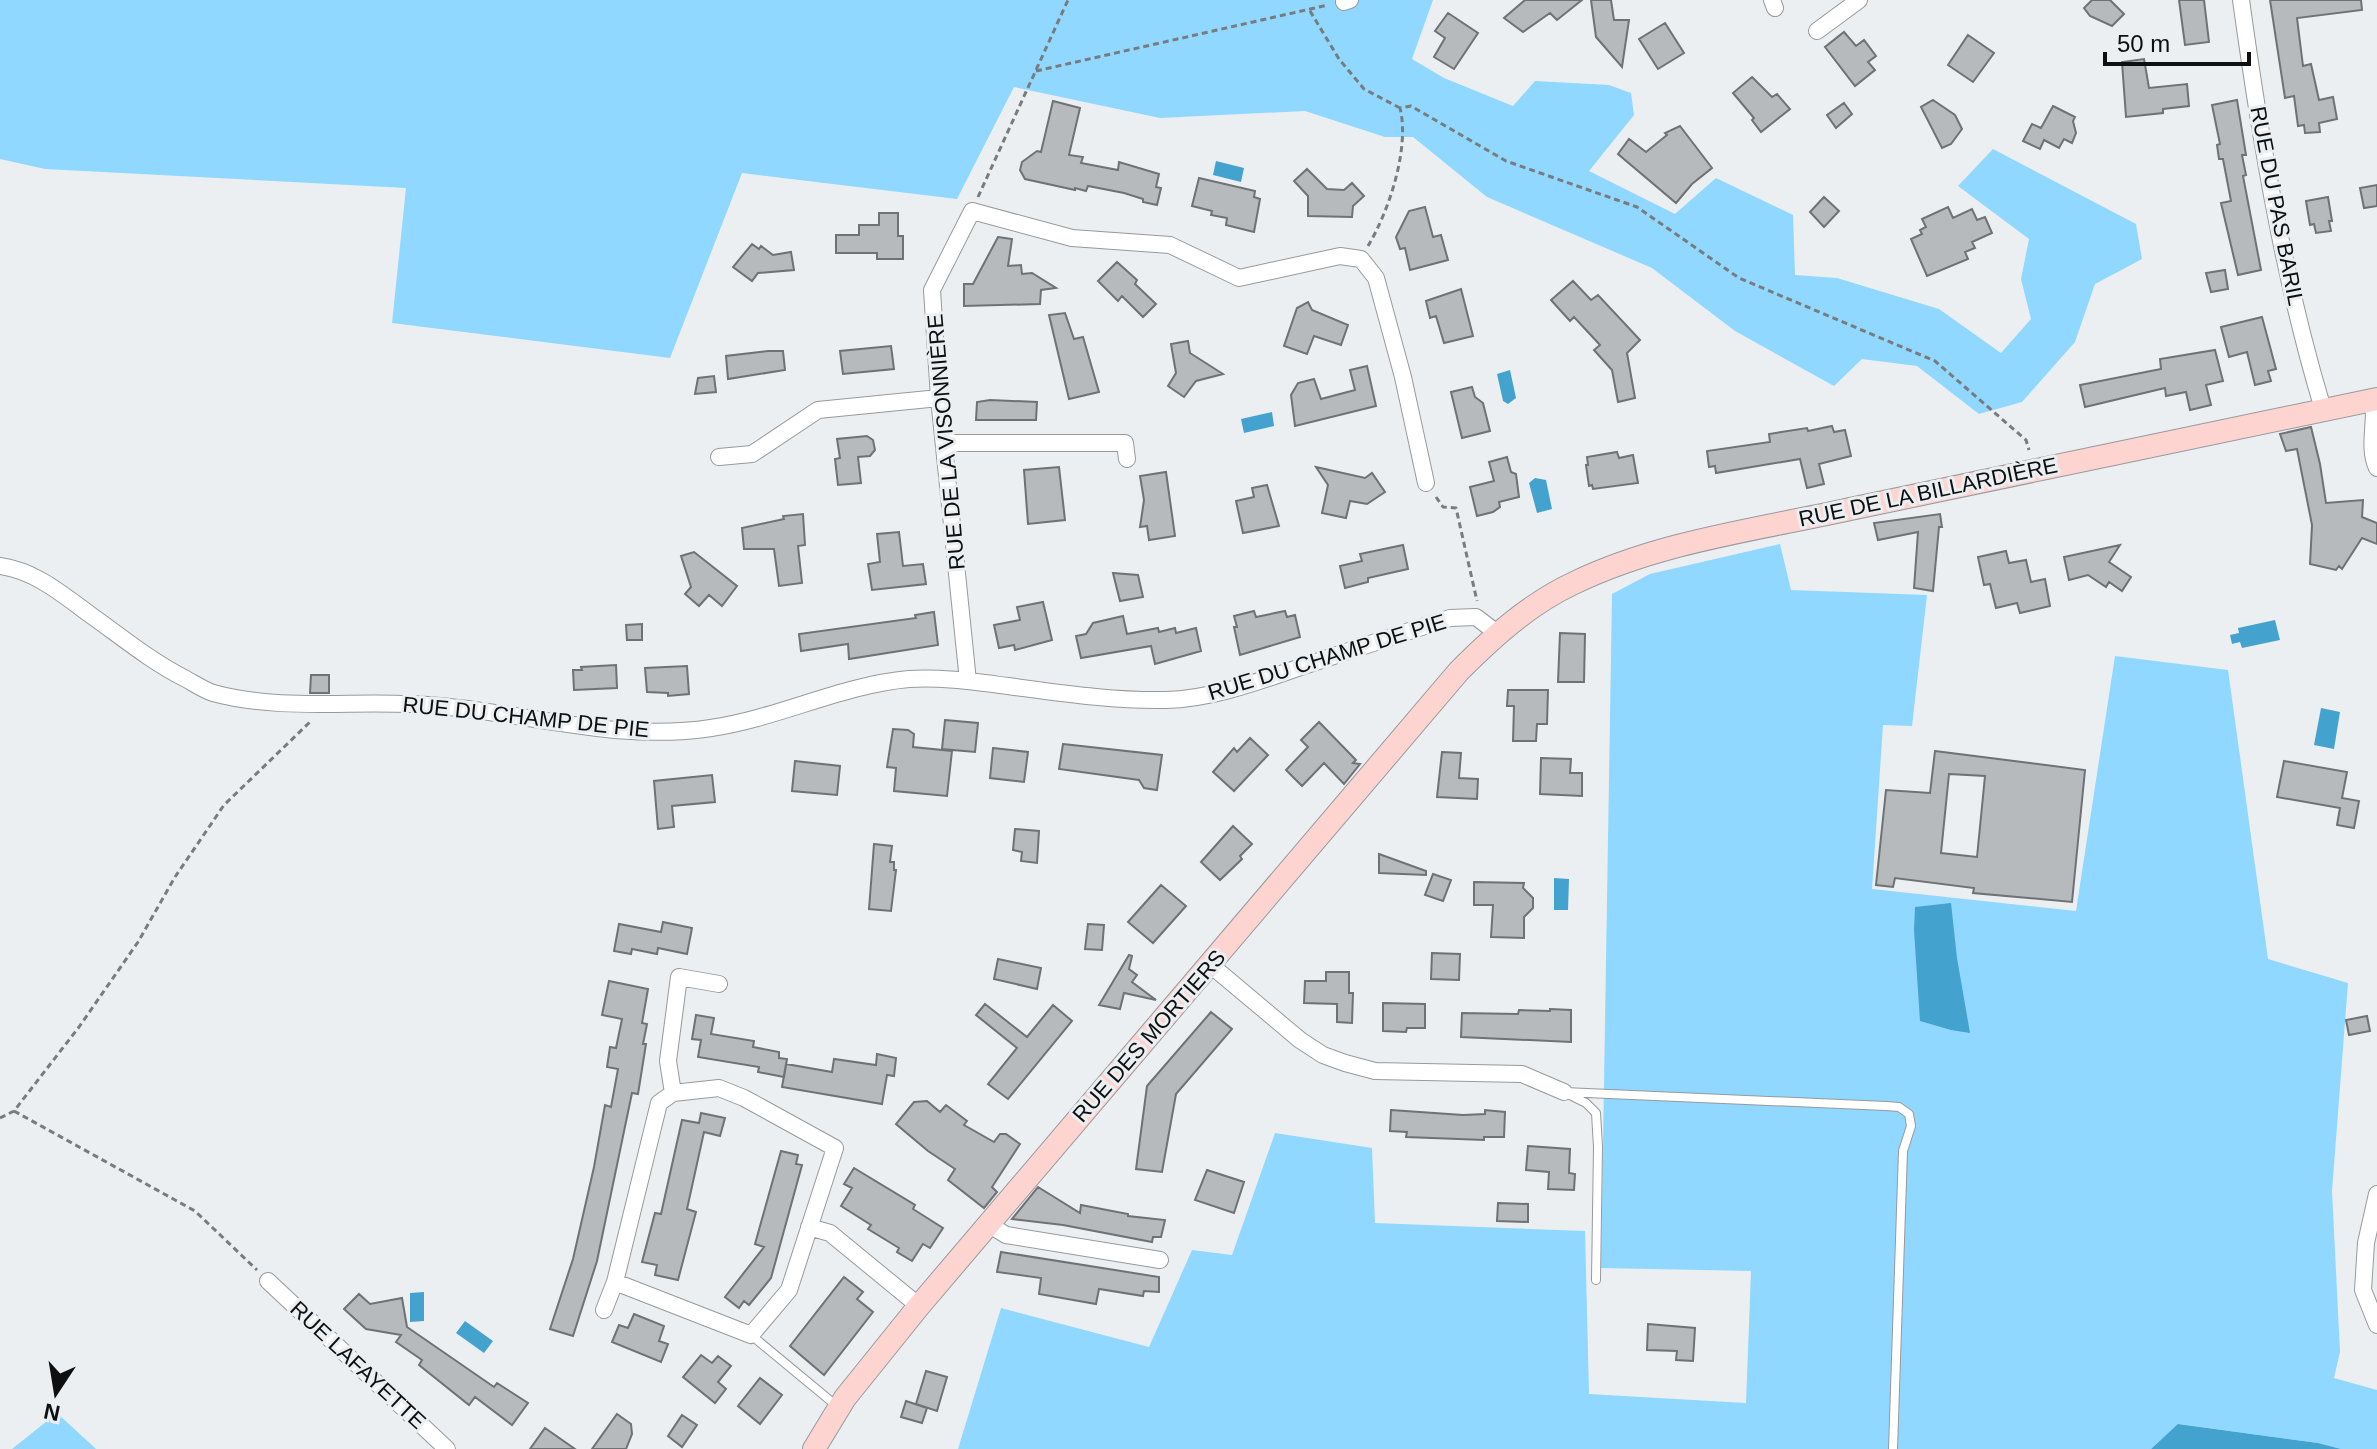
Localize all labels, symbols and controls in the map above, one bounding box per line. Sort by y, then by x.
scale bar [2105,16,2249,66]
text: 50 m [2117,30,2170,57]
street label: RUE DU PAS BARIL [2245,104,2309,308]
street label: RUE DE LA VISONNIÈRE [922,313,970,571]
street label: RUE DE LA BILLARDIÈRE [1796,452,2060,532]
street label: RUE DU CHAMP DE PIE [1205,609,1449,705]
street label: RUE DU CHAMP DE PIE [401,692,651,742]
street label: RUE DES MORTIERS [1068,945,1230,1127]
street label: RUE LAFAYETTE [285,1296,431,1434]
north arrow [16,1353,96,1433]
text: N [42,1398,62,1426]

